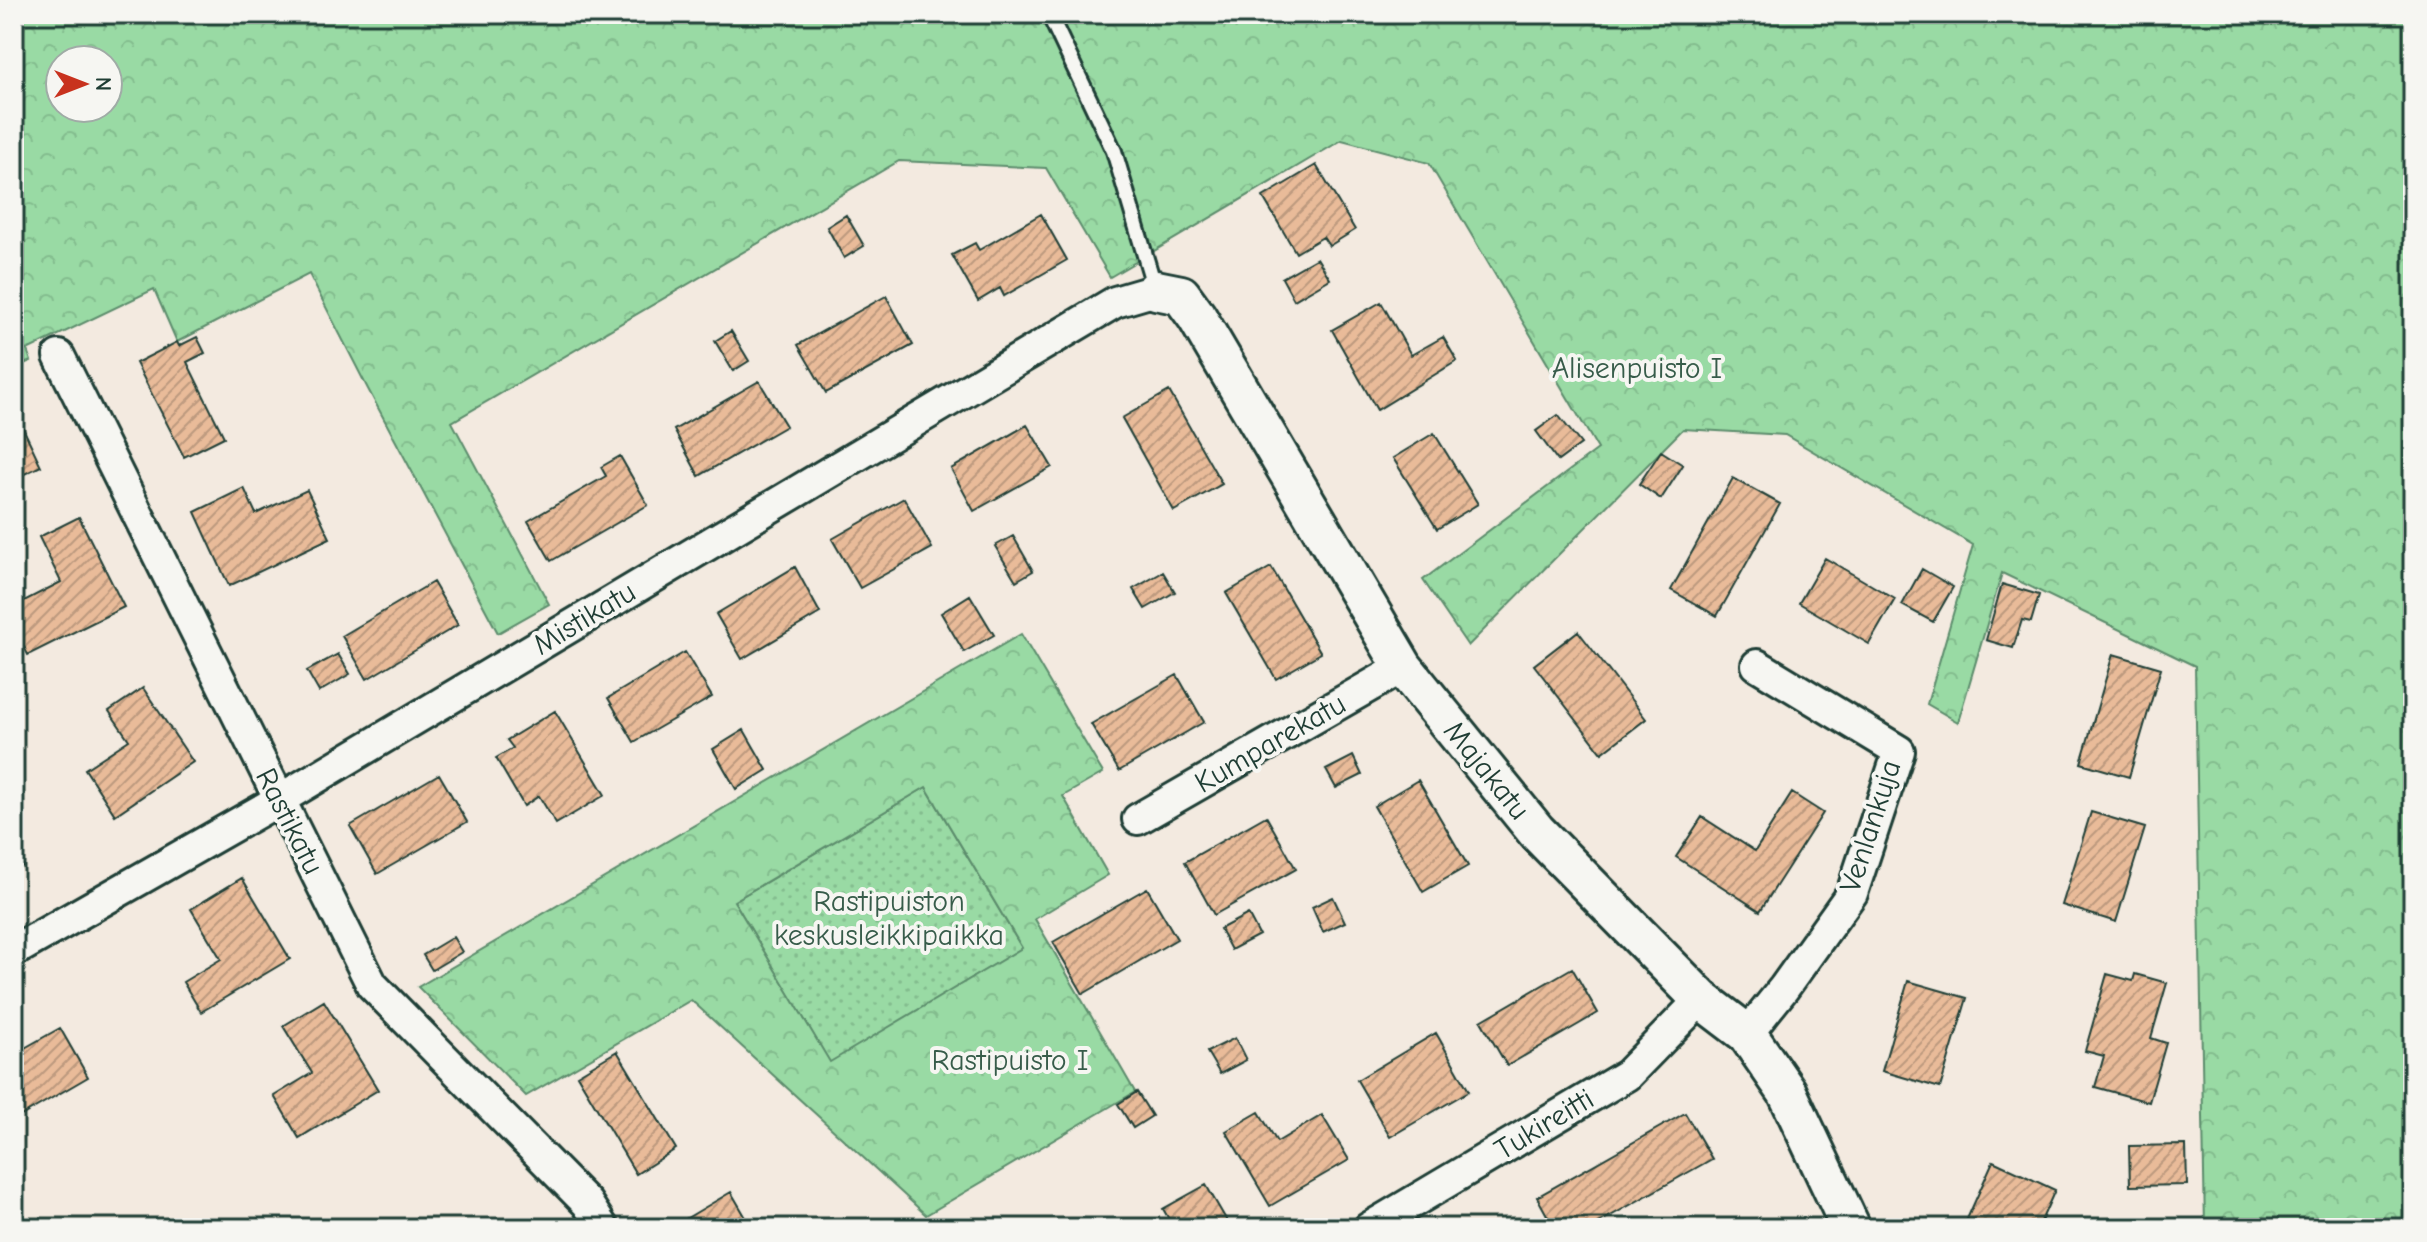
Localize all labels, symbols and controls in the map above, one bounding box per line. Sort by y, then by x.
north arrow [44,44,124,124]
text: N [90,77,116,91]
park label: Alisenpuisto I [1552,351,1722,386]
street label: Mistikatu [527,574,642,663]
street label: Kumparekatu [1189,686,1352,801]
street label: Majakatu [1436,714,1537,827]
street label: Venlankuja [1833,756,1908,897]
street label: Rastikatu [248,762,331,880]
park label: Rastipuiston keskusleikkipaikka [774,884,1004,953]
park label: Rastipuisto I [932,1043,1088,1078]
street label: Tukireitti [1488,1081,1600,1168]

